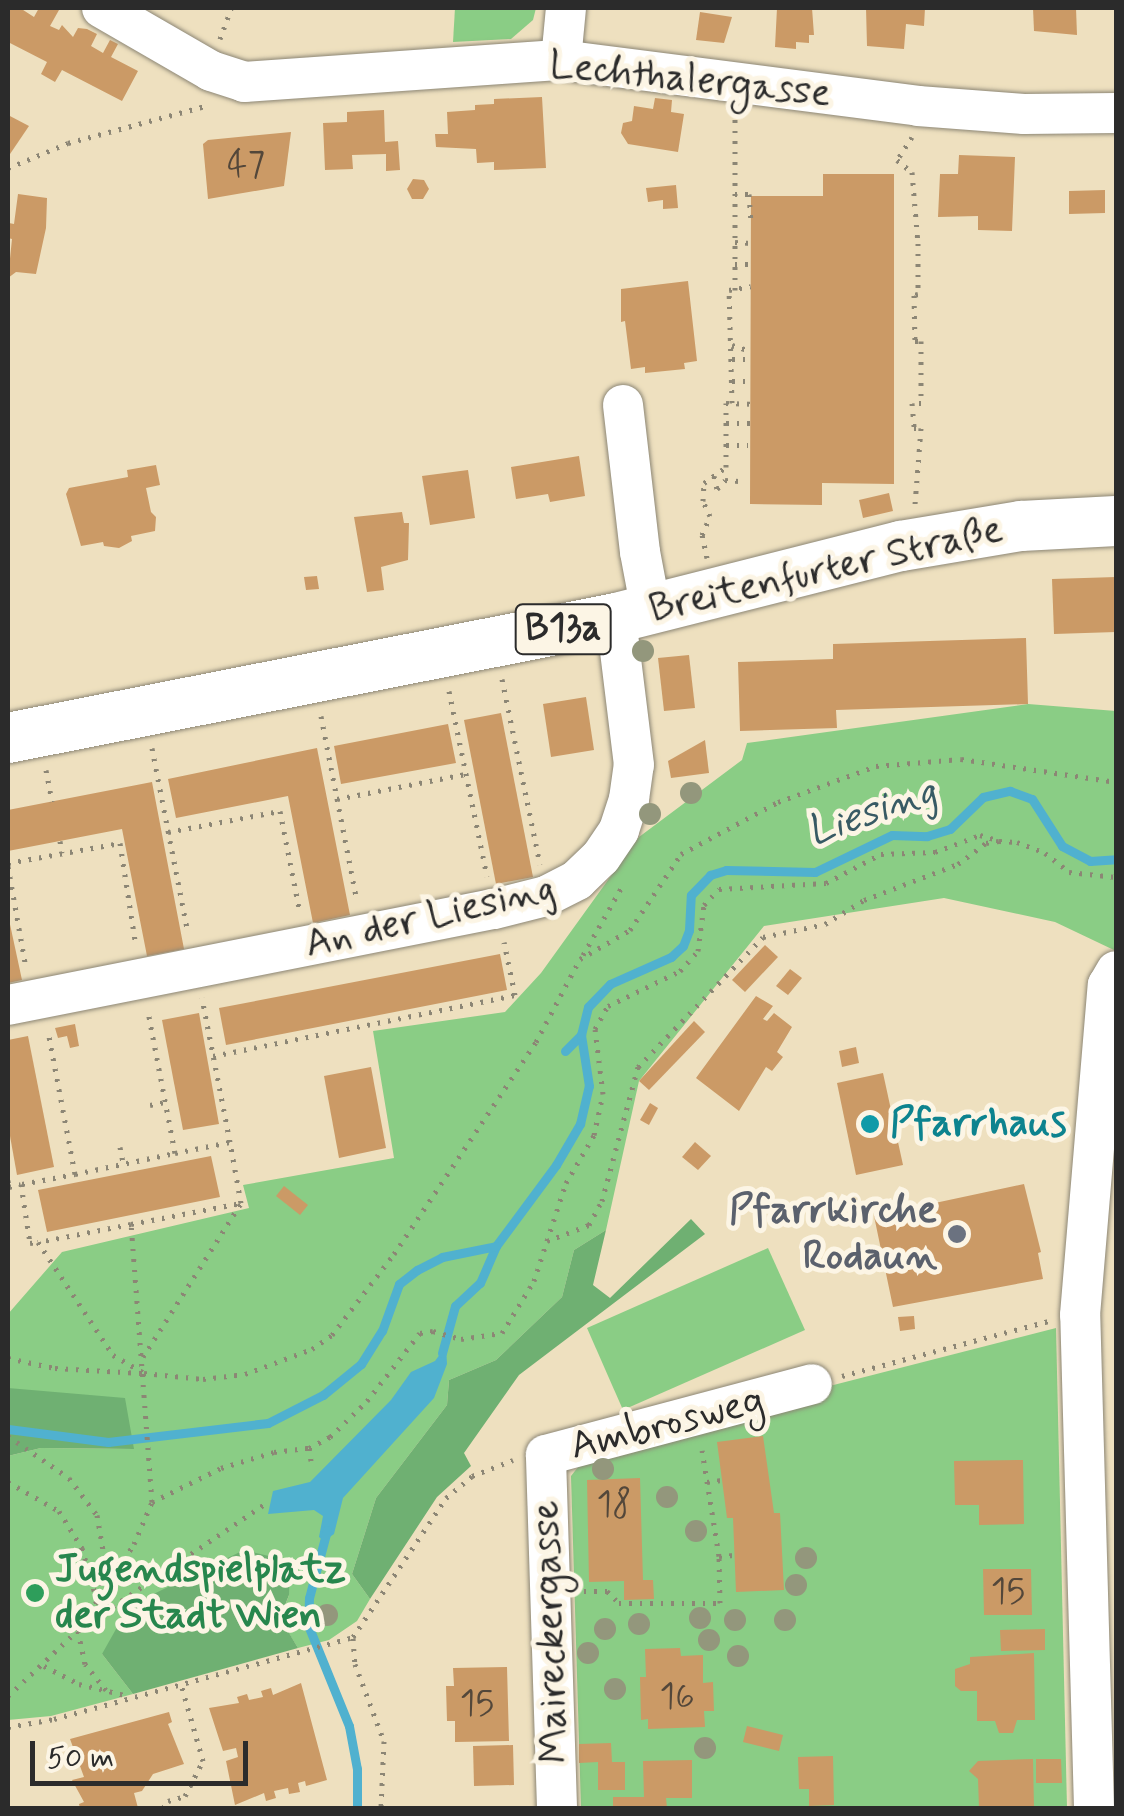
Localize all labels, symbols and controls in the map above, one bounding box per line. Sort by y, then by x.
street label: Lechthalergasse [547,41,833,119]
house number: 47 [227,144,265,186]
street label: Breitenfurter Straße [644,506,1008,634]
road number: B13a [513,596,613,662]
water label: Liesing [800,767,944,859]
street label: An der Liesing [303,865,557,969]
place label: Pfarrhaus [890,1100,1067,1148]
marker: Pfarrhaus [859,1113,881,1135]
place label: Pfarrkirche Rodaun [729,1187,937,1281]
marker: Pfarrkirche Rodaun [946,1223,968,1245]
street label: Ambrosweg [565,1377,769,1471]
house number: 18 [597,1484,631,1526]
street label: Maireckergasse [522,1500,580,1764]
place label: Jugendspielplatz der Stadt Wien [55,1546,346,1640]
house number: 15 [991,1571,1025,1613]
marker: Jugendspielplatz der Stadt Wien [24,1582,46,1604]
house number: 16 [660,1676,694,1718]
house number: 15 [460,1683,494,1725]
scale bar [35,1721,252,1783]
text: 50 m [47,1739,114,1778]

